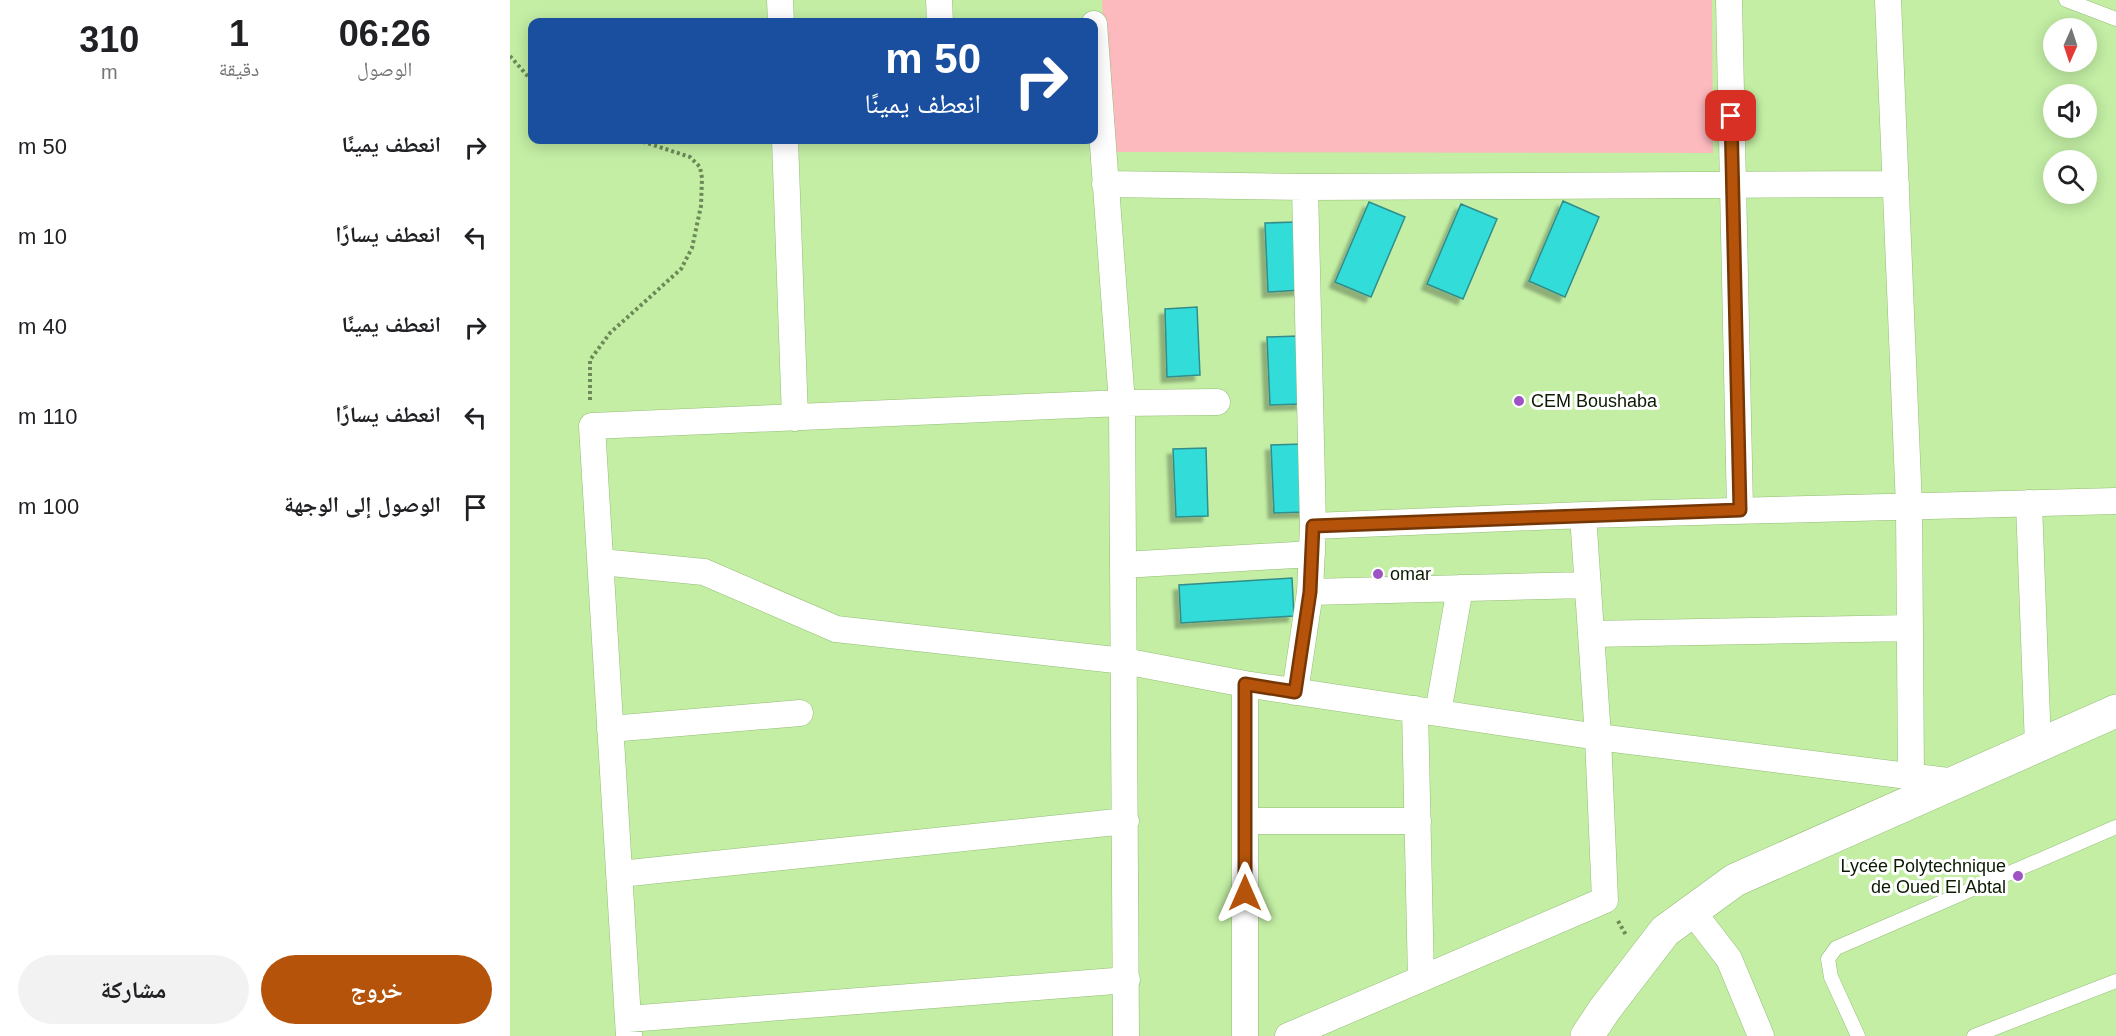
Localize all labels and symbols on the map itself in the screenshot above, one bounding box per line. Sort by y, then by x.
north arrow [2043,18,2097,72]
pin [1705,90,1756,141]
place label: CEM Boushaba [1531,391,1658,411]
marker: CEM Boushaba [1512,394,1526,408]
place label: omar [1390,564,1431,584]
marker: omar [1371,567,1385,581]
place label: Lycée Polytechnique de Oued El Abtal [1841,856,2006,897]
position arrow [1213,861,1277,925]
marker: Lycée Polytechnique de Oued El Abtal [2011,869,2025,883]

